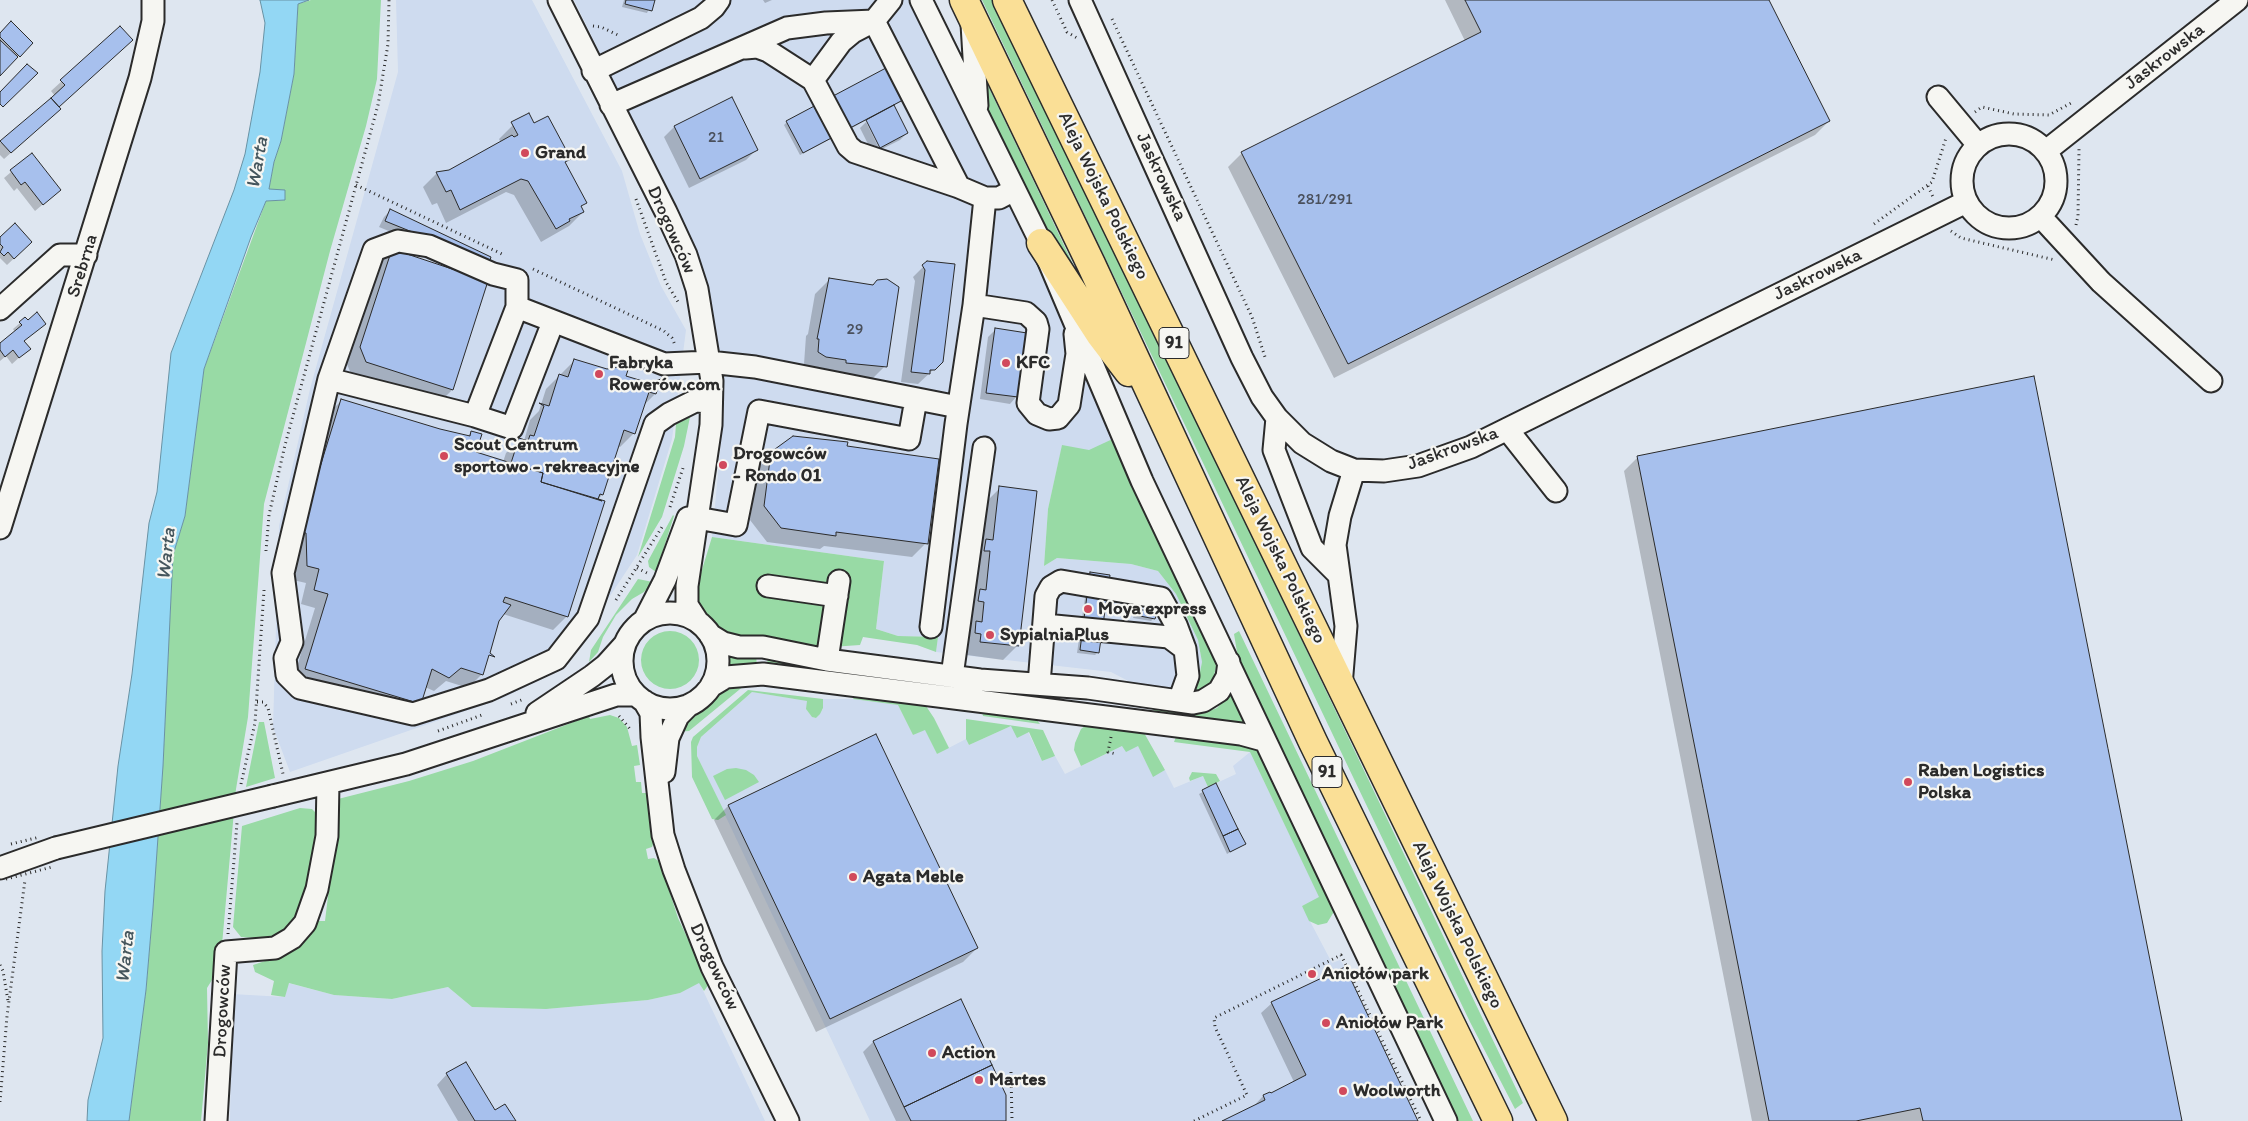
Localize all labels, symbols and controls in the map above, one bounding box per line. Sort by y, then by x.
street label: Jaskrowska [2120,19,2210,95]
street label: Aleja Wojska Polskiego [1052,108,1154,284]
house number: 21 [708,128,724,148]
street label: Jaskrowska [1131,129,1191,225]
water label: Warta [242,135,274,191]
place label: Grand [535,142,586,164]
marker: Grand [519,147,531,159]
street label: Drogowców [642,183,700,277]
house number: 281/291 [1297,190,1353,210]
street label: Srebrna [63,232,103,300]
street label: Jaskrowska [1770,244,1866,306]
house number: 29 [847,320,863,340]
road number: 91 [1159,328,1189,358]
place label: Fabryka Rowerów.com [609,352,720,396]
place label: KFC [1016,352,1050,374]
marker: KFC [1000,357,1012,369]
marker: Fabryka Rowerów.com [593,368,605,380]
street label: Jaskrowska [1404,422,1502,476]
place label: Scout Centrum sportowo - rekreacyjne [454,434,640,478]
place label: Drogowców - Rondo 01 [733,443,827,487]
marker: Scout Centrum sportowo - rekreacyjne [438,450,450,462]
marker: Drogowców - Rondo 01 [717,459,729,471]
street label: Aleja Wojska Polskiego [1229,472,1331,648]
water label: Warta [152,527,182,581]
place label: Moya express [1098,598,1207,620]
marker: Moya express [1082,603,1094,615]
place label: SypialniaPlus [1000,624,1109,646]
marker: SypialniaPlus [984,629,996,641]
road number: 91 [1312,756,1342,788]
place label: Raben Logistics Polska [1918,760,2044,804]
marker: Raben Logistics Polska [1902,776,1914,788]
street label: Aleja Wojska Polskiego [1406,837,1508,1013]
place label: Agata Meble [863,866,964,888]
marker: Agata Meble [847,871,859,883]
street label: Drogowców [684,920,744,1014]
water label: Warta [111,930,141,984]
place label: Aniołów park [1322,963,1429,985]
street label: Drogowców [209,964,237,1058]
marker: Aniołów park [1306,968,1318,980]
place label: Aniołów Park [1336,1012,1443,1034]
marker: Aniołów Park [1320,1017,1332,1029]
place label: Action [942,1042,995,1064]
marker: Action [926,1047,938,1059]
place label: Martes [989,1069,1046,1091]
marker: Martes [973,1074,985,1086]
place label: Woolworth [1353,1080,1440,1102]
marker: Woolworth [1337,1085,1349,1097]

